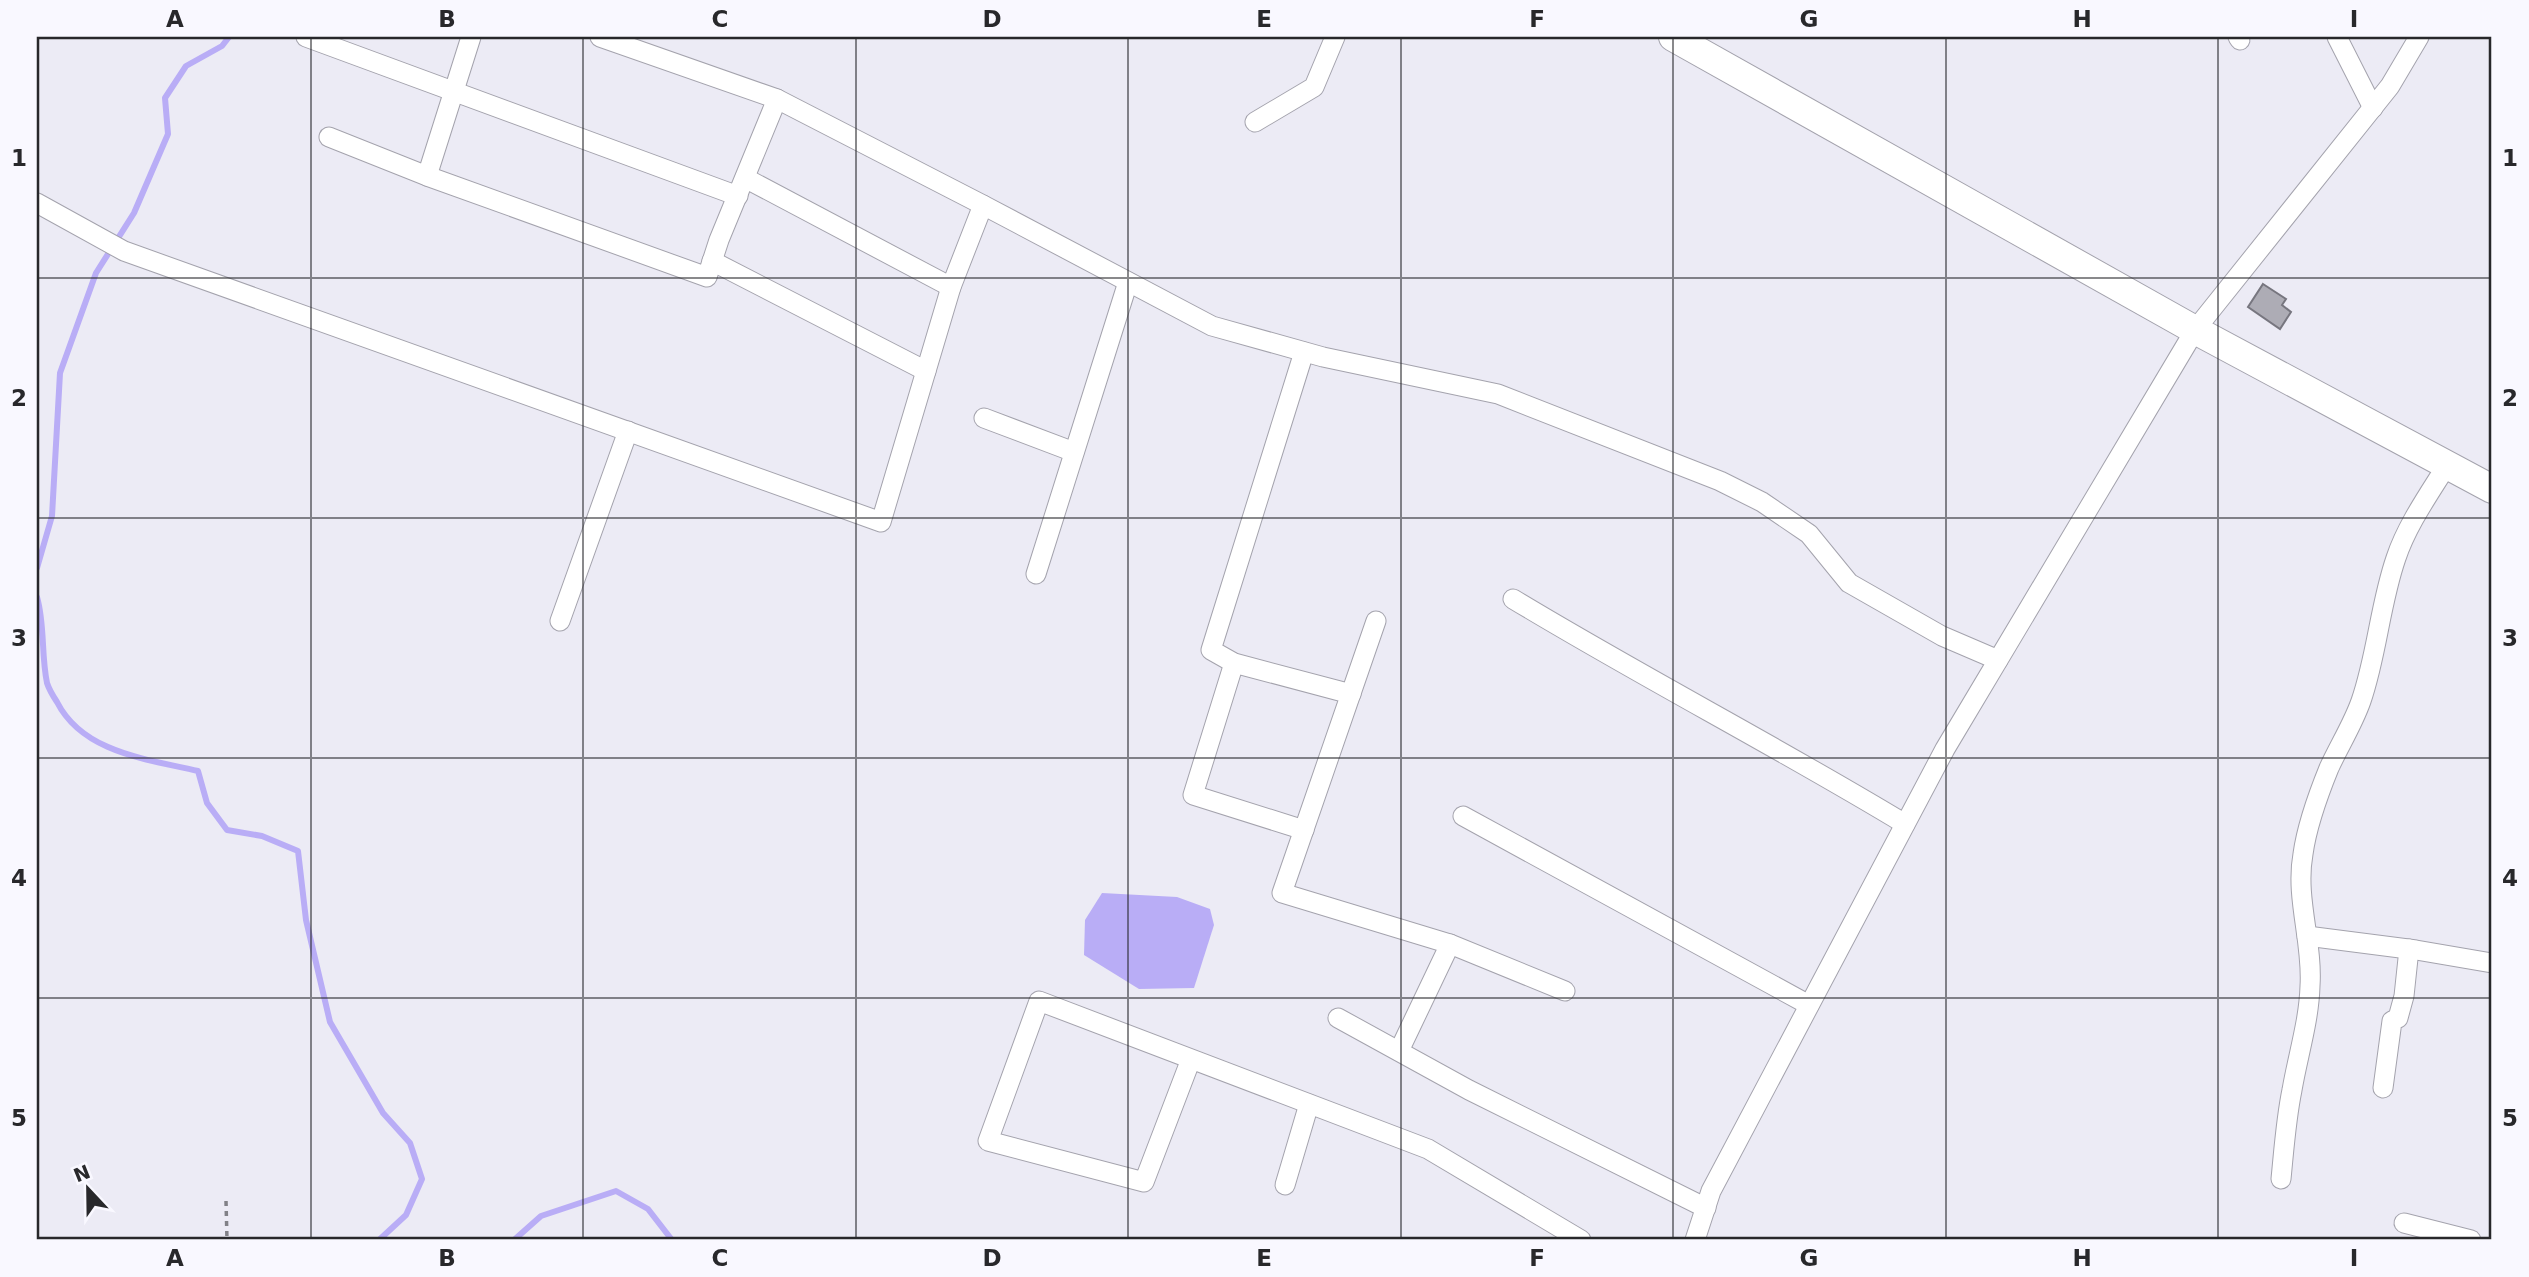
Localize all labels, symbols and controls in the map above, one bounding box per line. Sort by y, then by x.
text: A [166,6,184,32]
text: B [438,6,456,32]
text: C [712,6,728,32]
text: D [982,6,1002,32]
text: E [1256,6,1272,32]
text: F [1529,6,1545,32]
text: G [1800,6,1818,32]
text: H [2072,6,2092,32]
text: I [2350,6,2358,32]
text: 1 [11,145,27,171]
text: 1 [2502,145,2518,171]
text: 2 [11,385,27,411]
text: 2 [2502,385,2518,411]
text: 3 [11,625,27,651]
text: 3 [2502,625,2518,651]
text: 4 [11,865,27,891]
text: 4 [2502,865,2518,891]
text: 5 [11,1105,27,1131]
text: 5 [2502,1105,2518,1131]
north arrow [52,1154,122,1224]
text: N [70,1160,93,1186]
text: A [166,1245,184,1271]
text: B [438,1245,456,1271]
text: C [712,1245,728,1271]
text: D [982,1245,1002,1271]
text: E [1256,1245,1272,1271]
text: F [1529,1245,1545,1271]
text: G [1800,1245,1818,1271]
text: H [2072,1245,2092,1271]
text: I [2350,1245,2358,1271]

